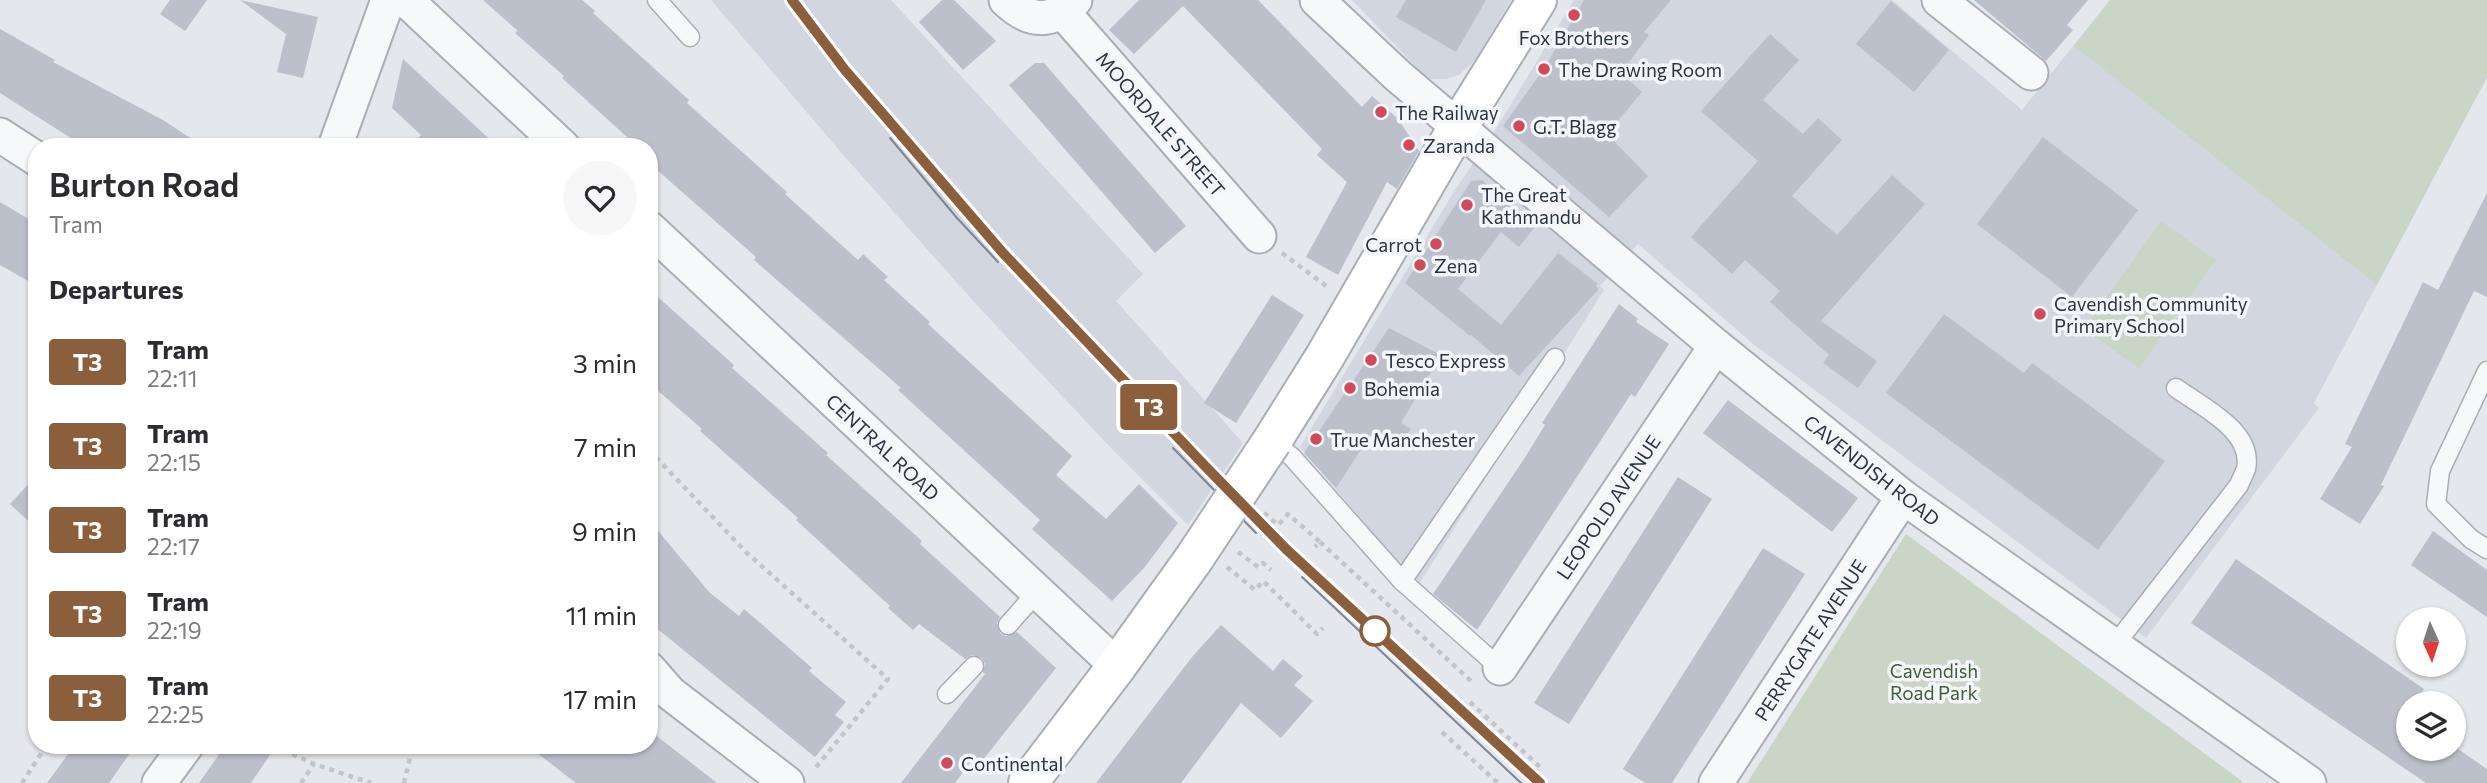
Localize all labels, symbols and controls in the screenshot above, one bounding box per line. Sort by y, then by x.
marker: Fox Brothers [1566,7,1582,23]
place label: Fox Brothers [1519,26,1629,49]
street label: MOORDALE STREET [1092,47,1230,201]
place label: The Drawing Room [1558,58,1722,81]
marker: The Drawing Room [1536,61,1552,77]
place label: The Railway [1395,101,1499,124]
marker: The Railway [1373,104,1389,120]
place label: G.T. Blagg [1533,115,1617,138]
marker: G.T. Blagg [1511,118,1527,134]
place label: Zaranda [1423,134,1495,157]
marker: Zaranda [1401,137,1417,153]
button: heart [563,161,637,235]
text: Burton Road [49,163,239,204]
place label: The Great Kathmandu [1481,183,1581,228]
marker: The Great Kathmandu [1459,197,1475,213]
text: Tram [49,210,103,238]
place label: Carrot [1365,233,1422,256]
marker: Carrot [1428,236,1444,252]
place label: Zena [1434,254,1478,277]
marker: Zena [1412,257,1428,273]
text: Departures [49,273,184,304]
place label: Cavendish Community Primary School [2054,292,2248,337]
marker: Cavendish Community Primary School [2032,306,2048,322]
text: Tram [147,333,209,364]
text: T3 [73,347,102,376]
text: 3 min [573,347,637,378]
place label: Tesco Express [1385,349,1506,372]
marker: Tesco Express [1363,352,1379,368]
text: 22:11 [147,364,198,392]
place label: Bohemia [1364,377,1440,400]
marker: Bohemia [1342,380,1358,396]
line badge: T3 [1118,384,1180,430]
street label: CENTRAL ROAD [822,389,944,505]
text: T3 [1134,392,1164,421]
street label: CAVENDISH ROAD [1799,410,1945,530]
text: Tram [147,417,209,448]
place label: True Manchester [1330,428,1476,451]
street label: LEOPOLD AVENUE [1551,430,1665,584]
text: T3 [73,431,102,460]
text: 7 min [574,431,637,462]
marker: True Manchester [1308,431,1324,447]
text: 22:15 [147,448,201,476]
text: Tram [147,501,209,532]
text: T3 [73,515,102,544]
text: 9 min [572,515,637,546]
text: 22:17 [147,532,200,560]
street label: PERRYGATE AVENUE [1749,555,1871,725]
text: Tram [147,585,209,616]
text: T3 [73,599,102,628]
text: 11 min [566,599,637,630]
north arrow [2396,607,2466,677]
map controls [2396,607,2466,761]
text: 22:19 [147,616,202,644]
unlabelled marker [1360,616,1390,646]
park label: Cavendish Road Park [1890,659,1978,704]
text: Tram [147,669,209,700]
text: T3 [73,683,102,712]
text: 17 min [563,683,637,714]
button: layers [2396,691,2466,761]
text: 22:25 [147,700,204,728]
place label: Continental [961,752,1063,775]
marker: Continental [939,755,955,771]

